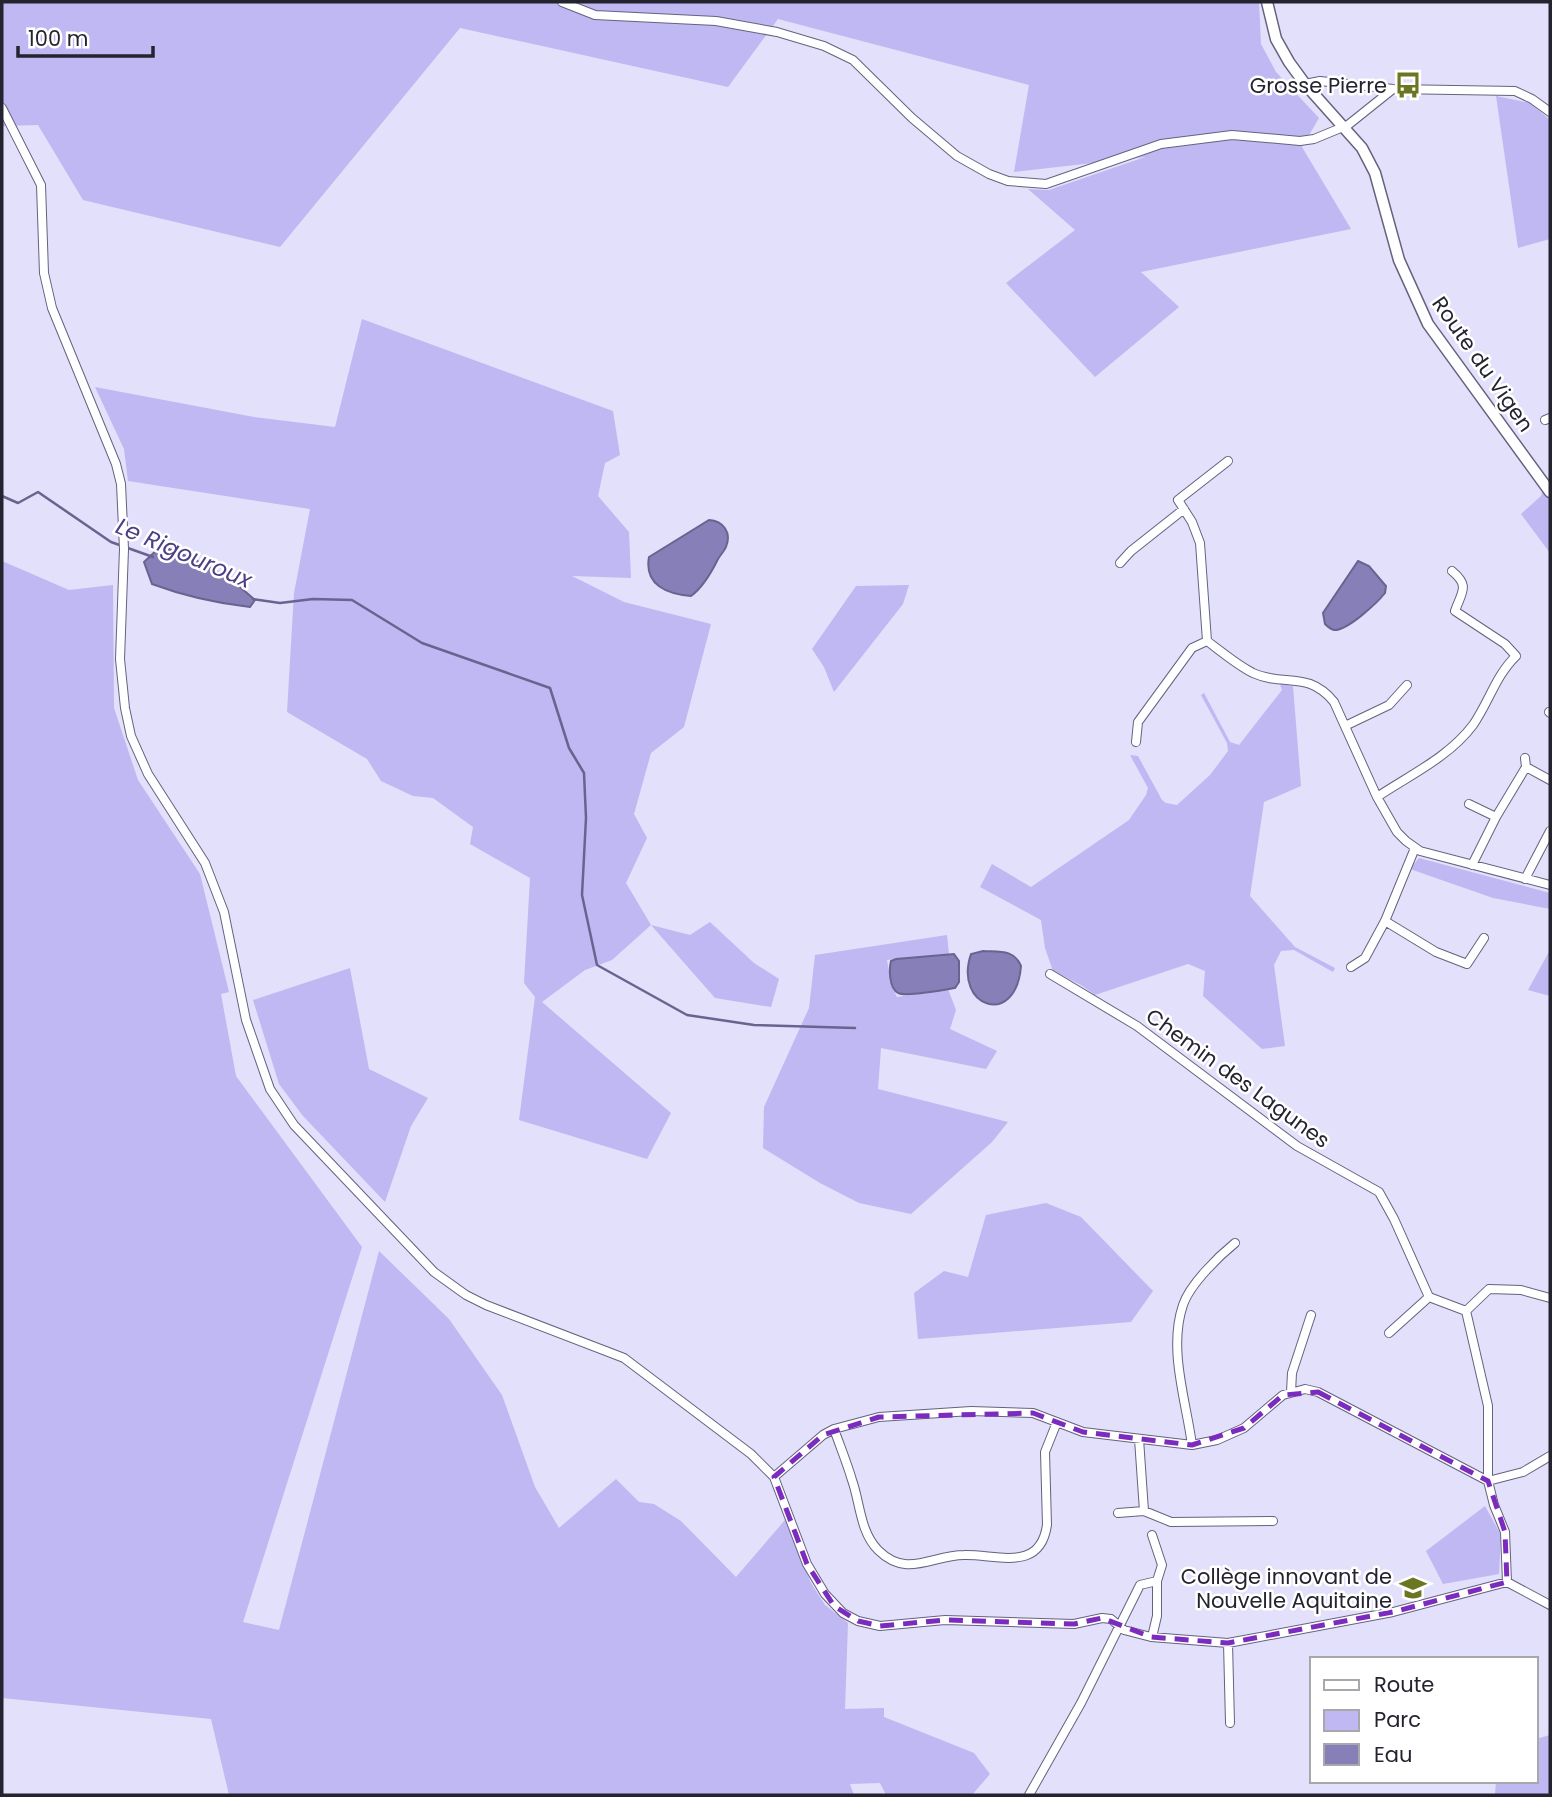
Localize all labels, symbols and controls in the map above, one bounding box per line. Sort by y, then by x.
scale bar [18,14,152,58]
text: 100 m [28,24,88,53]
bus stop icon: Grosse Pierre [1393,70,1423,100]
place label: Grosse Pierre [1250,71,1387,100]
street label: Route du Vigen [1425,290,1541,438]
water label: Le Rigouroux [111,510,258,596]
street label: Chemin des Lagunes [1140,1001,1336,1155]
place label: Collège innovant de Nouvelle Aquitaine [1181,1562,1392,1615]
school or university icon: Collège innovant de Nouvelle Aquitaine [1398,1573,1428,1603]
legend [1310,1657,1538,1783]
text: Route [1374,1670,1434,1699]
text: Parc [1374,1705,1421,1734]
text: Eau [1374,1740,1412,1769]

